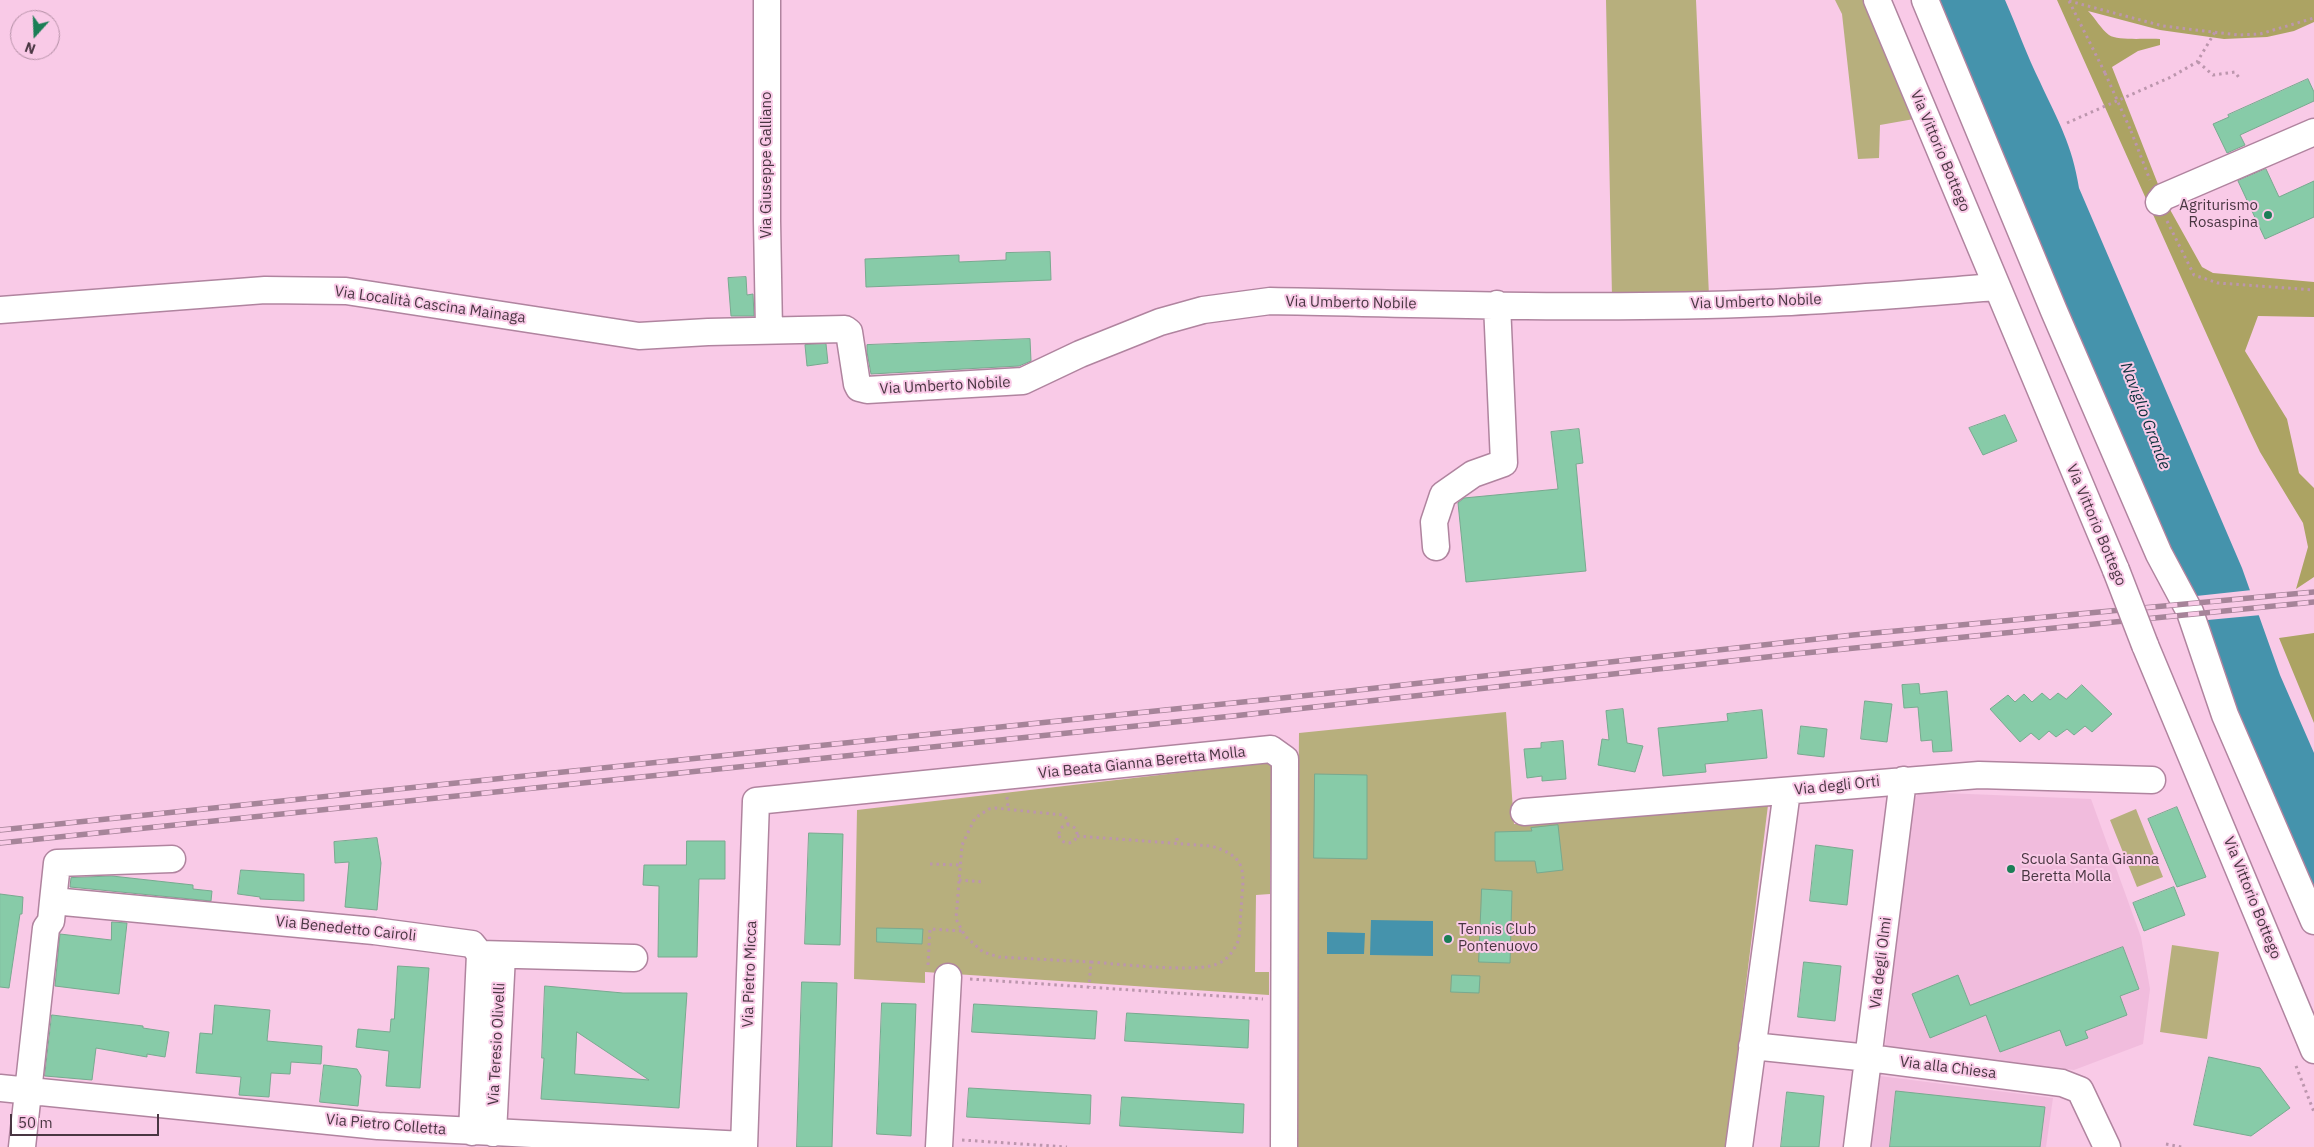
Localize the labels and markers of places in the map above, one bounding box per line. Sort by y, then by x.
place label: Agriturismo Rosaspina [2179,197,2258,232]
marker: Agriturismo Rosaspina [2262,209,2274,221]
place label: Scuola Santa Gianna Beretta Molla [2021,851,2159,886]
marker: Scuola Santa Gianna Beretta Molla [2005,863,2017,875]
place label: Tennis Club Pontenuovo [1458,921,1538,956]
marker: Tennis Club Pontenuovo [1442,933,1454,945]

